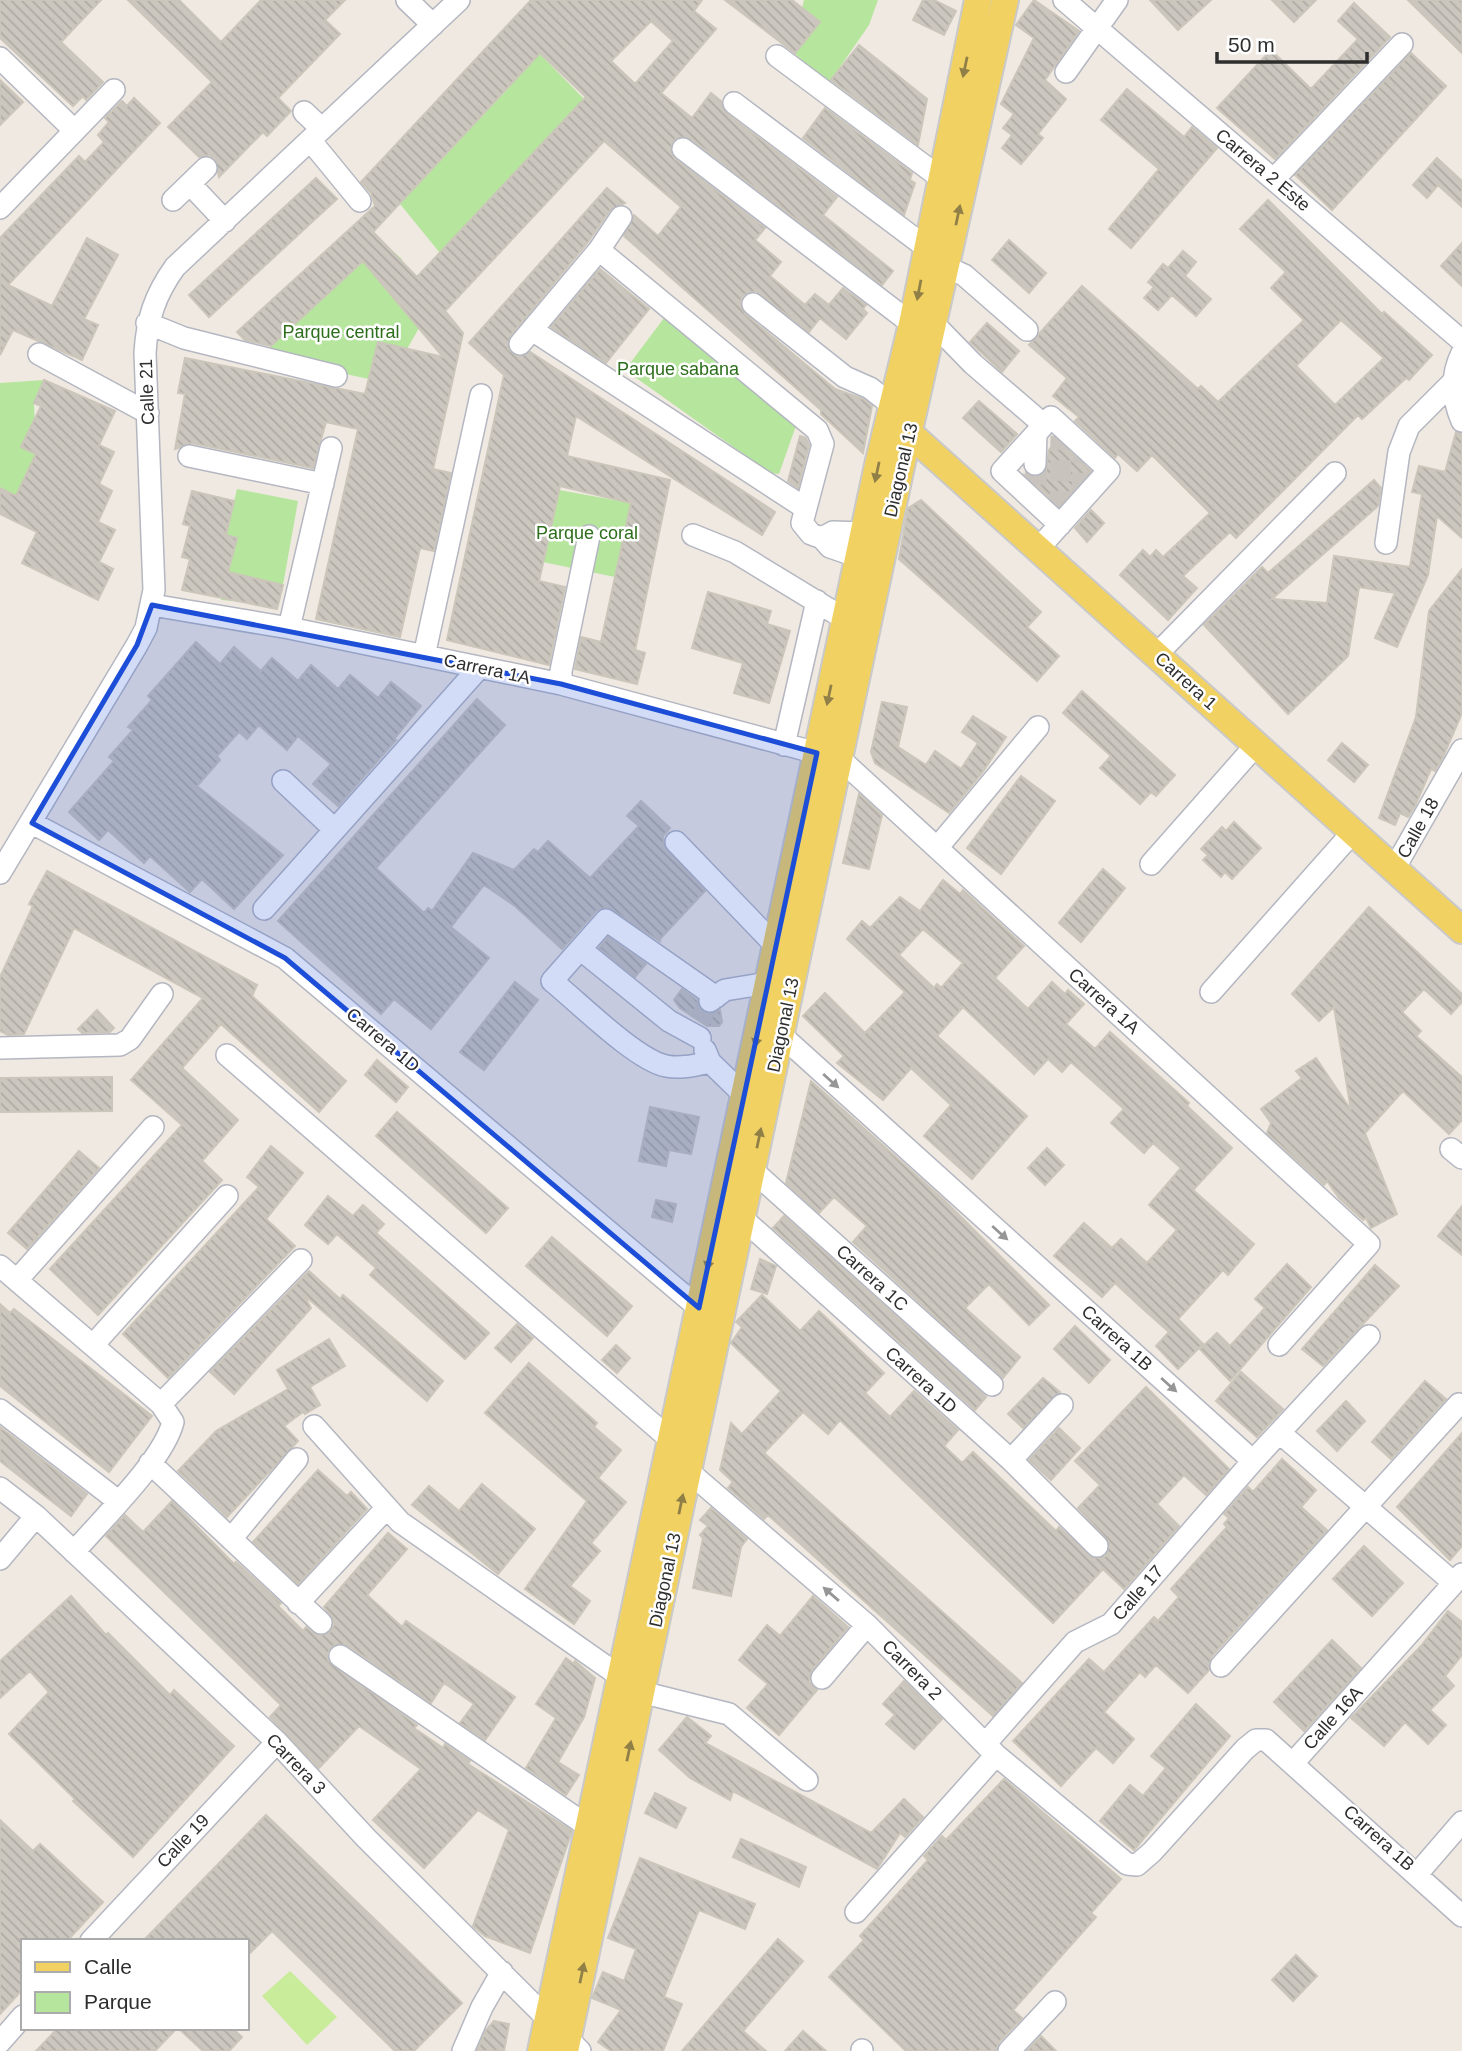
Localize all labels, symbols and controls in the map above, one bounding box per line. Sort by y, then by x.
scale bar [1217,21,1368,65]
text: 50 m [1228,33,1275,56]
one-way arrow [959,56,970,78]
street label: Carrera 2 Este [1212,125,1314,215]
one-way arrow [952,204,963,226]
one-way arrow [913,279,924,301]
park label: Parque central [282,322,400,342]
street label: Calle 21 [136,359,158,425]
park label: Parque sabana [617,359,740,379]
street label: Diagonal 13 [880,421,922,519]
one-way arrow [871,461,882,483]
park label: Parque coral [536,523,638,543]
street label: Carrera 1 [1151,648,1221,714]
street label: Carrera 1A [442,650,532,688]
one-way arrow [824,684,835,706]
street label: Calle 18 [1393,794,1443,862]
street label: Carrera 1A [1065,964,1143,1038]
street label: Diagonal 13 [763,976,803,1074]
street label: Carrera 1D [342,1004,424,1076]
one-way arrow [751,1026,762,1048]
one-way arrow [823,1073,840,1088]
one-way arrow [753,1127,764,1149]
one-way arrow [992,1225,1009,1240]
street label: Carrera 1C [832,1241,912,1315]
one-way arrow [704,1249,715,1271]
street label: Carrera 1B [1078,1301,1156,1375]
street label: Carrera 1D [881,1343,961,1417]
one-way arrow [1161,1377,1178,1393]
one-way arrow [676,1493,687,1515]
street label: Diagonal 13 [645,1531,685,1629]
street label: Calle 17 [1109,1562,1167,1624]
one-way arrow [822,1586,840,1602]
street label: Carrera 2 [878,1636,946,1704]
street label: Calle 16A [1299,1682,1367,1754]
street label: Carrera 3 [262,1730,330,1798]
one-way arrow [623,1740,634,1762]
street label: Carrera 1B [1340,1801,1418,1875]
street label: Calle 19 [153,1810,213,1872]
legend [21,1939,248,2030]
text: Calle [84,1955,132,1978]
one-way arrow [576,1962,587,1984]
text: Parque [84,1990,152,2013]

